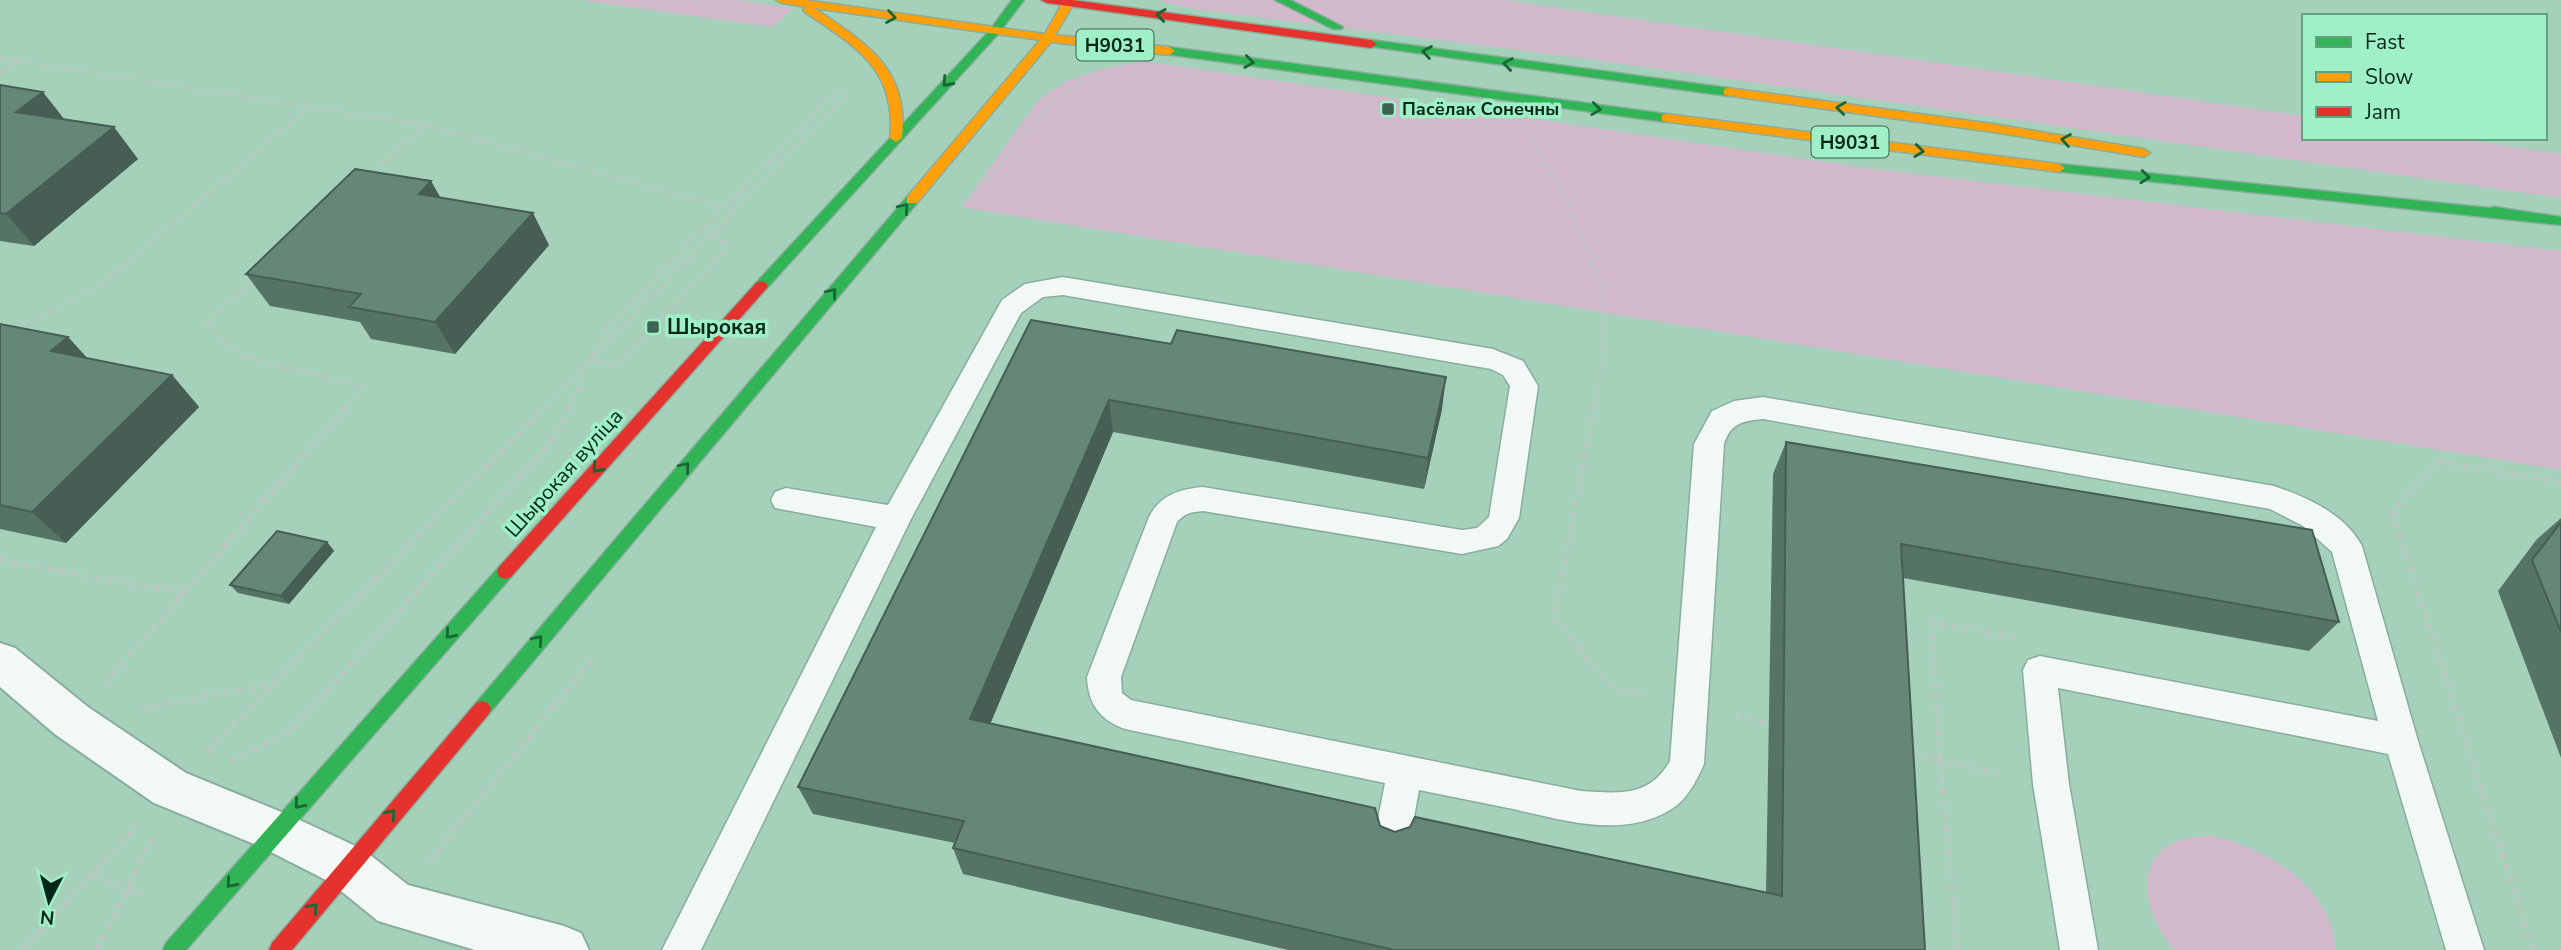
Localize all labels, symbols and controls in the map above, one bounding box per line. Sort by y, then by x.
one-way arrow [1155,7,1167,22]
one-way arrow [885,9,897,24]
legend [2302,14,2547,140]
text: Fast [2365,28,2405,56]
road number: Н9031 [1076,30,1154,60]
one-way arrow [1421,44,1432,59]
one-way arrow [1243,54,1255,69]
one-way arrow [1502,57,1514,72]
text: Slow [2365,63,2414,91]
one-way arrow [943,74,955,87]
place label: Пасёлак Сонечны [1402,97,1559,121]
text: Jam [2364,98,2401,126]
one-way arrow [1835,100,1847,115]
marker: Пасёлак Сонечны [1380,101,1396,117]
one-way arrow [1590,101,1602,116]
road number: Н9031 [1812,126,1888,158]
one-way arrow [2060,133,2072,148]
one-way arrow [1913,143,1925,158]
one-way arrow [2140,169,2151,184]
one-way arrow [896,203,908,216]
one-way arrow [824,288,836,301]
place label: Шырокая [667,313,766,341]
marker: Шырокая [645,319,661,335]
street label: Шырокая вуліца [499,403,629,543]
one-way arrow [593,460,605,473]
one-way arrow [677,462,689,475]
one-way arrow [446,625,458,638]
one-way arrow [530,636,542,649]
one-way arrow [295,796,307,809]
one-way arrow [383,809,395,822]
north arrow [14,866,84,936]
one-way arrow [227,875,239,888]
text: N [39,903,56,931]
one-way arrow [305,904,317,917]

